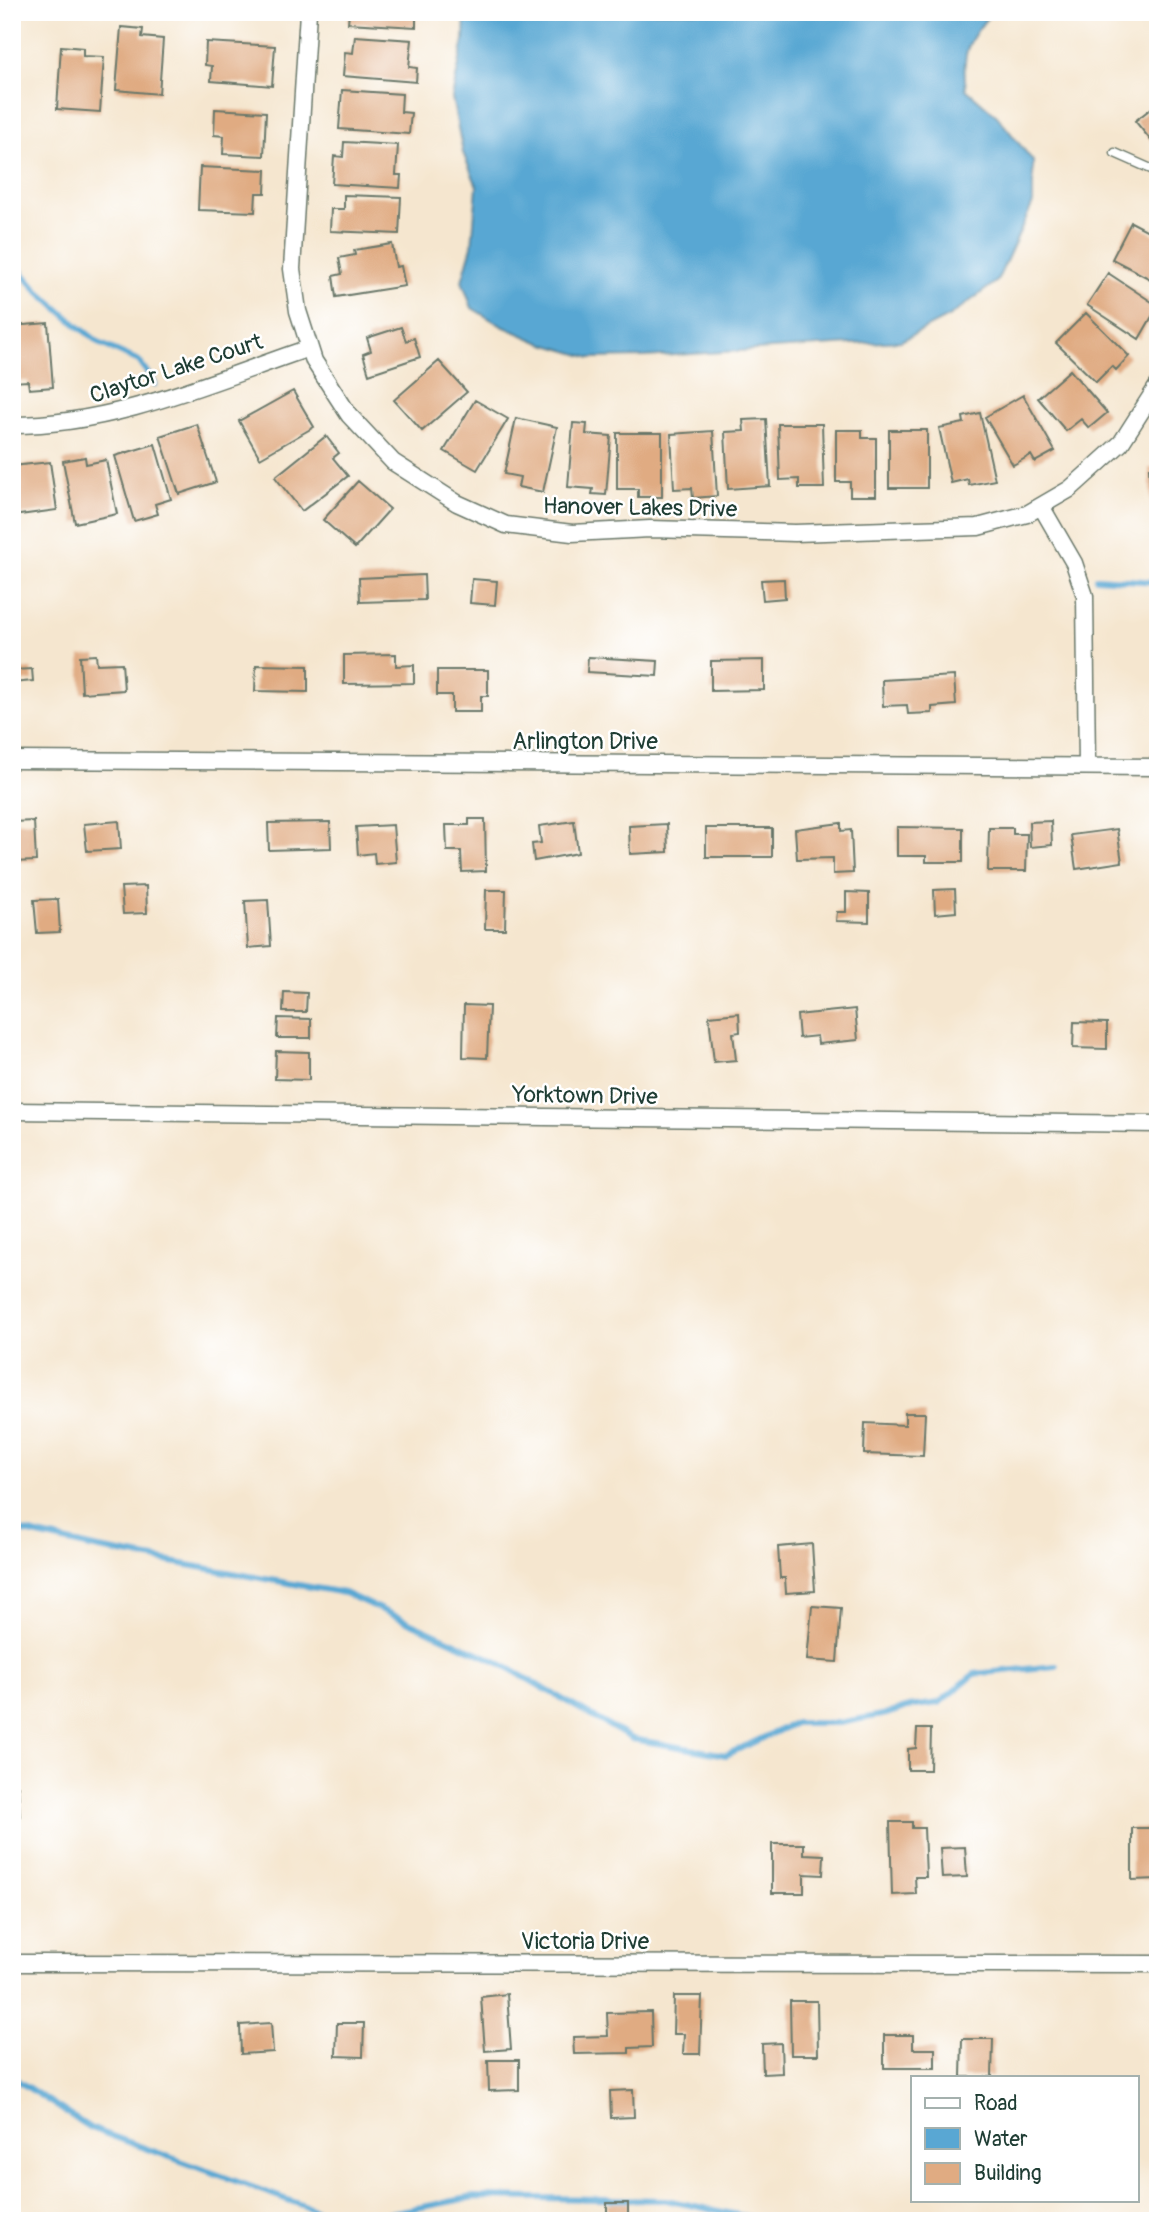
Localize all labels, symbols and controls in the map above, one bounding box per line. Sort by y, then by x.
street label: Claytor Lake Court [86,327,267,410]
street label: Hanover Lakes Drive [543,491,738,524]
street label: Arlington Drive [512,727,658,756]
street label: Yorktown Drive [511,1080,659,1111]
street label: Victoria Drive [521,1927,650,1956]
legend [911,2076,1138,2202]
text: Road [974,2090,1018,2117]
text: Water [974,2126,1028,2153]
text: Building [974,2160,1041,2187]

